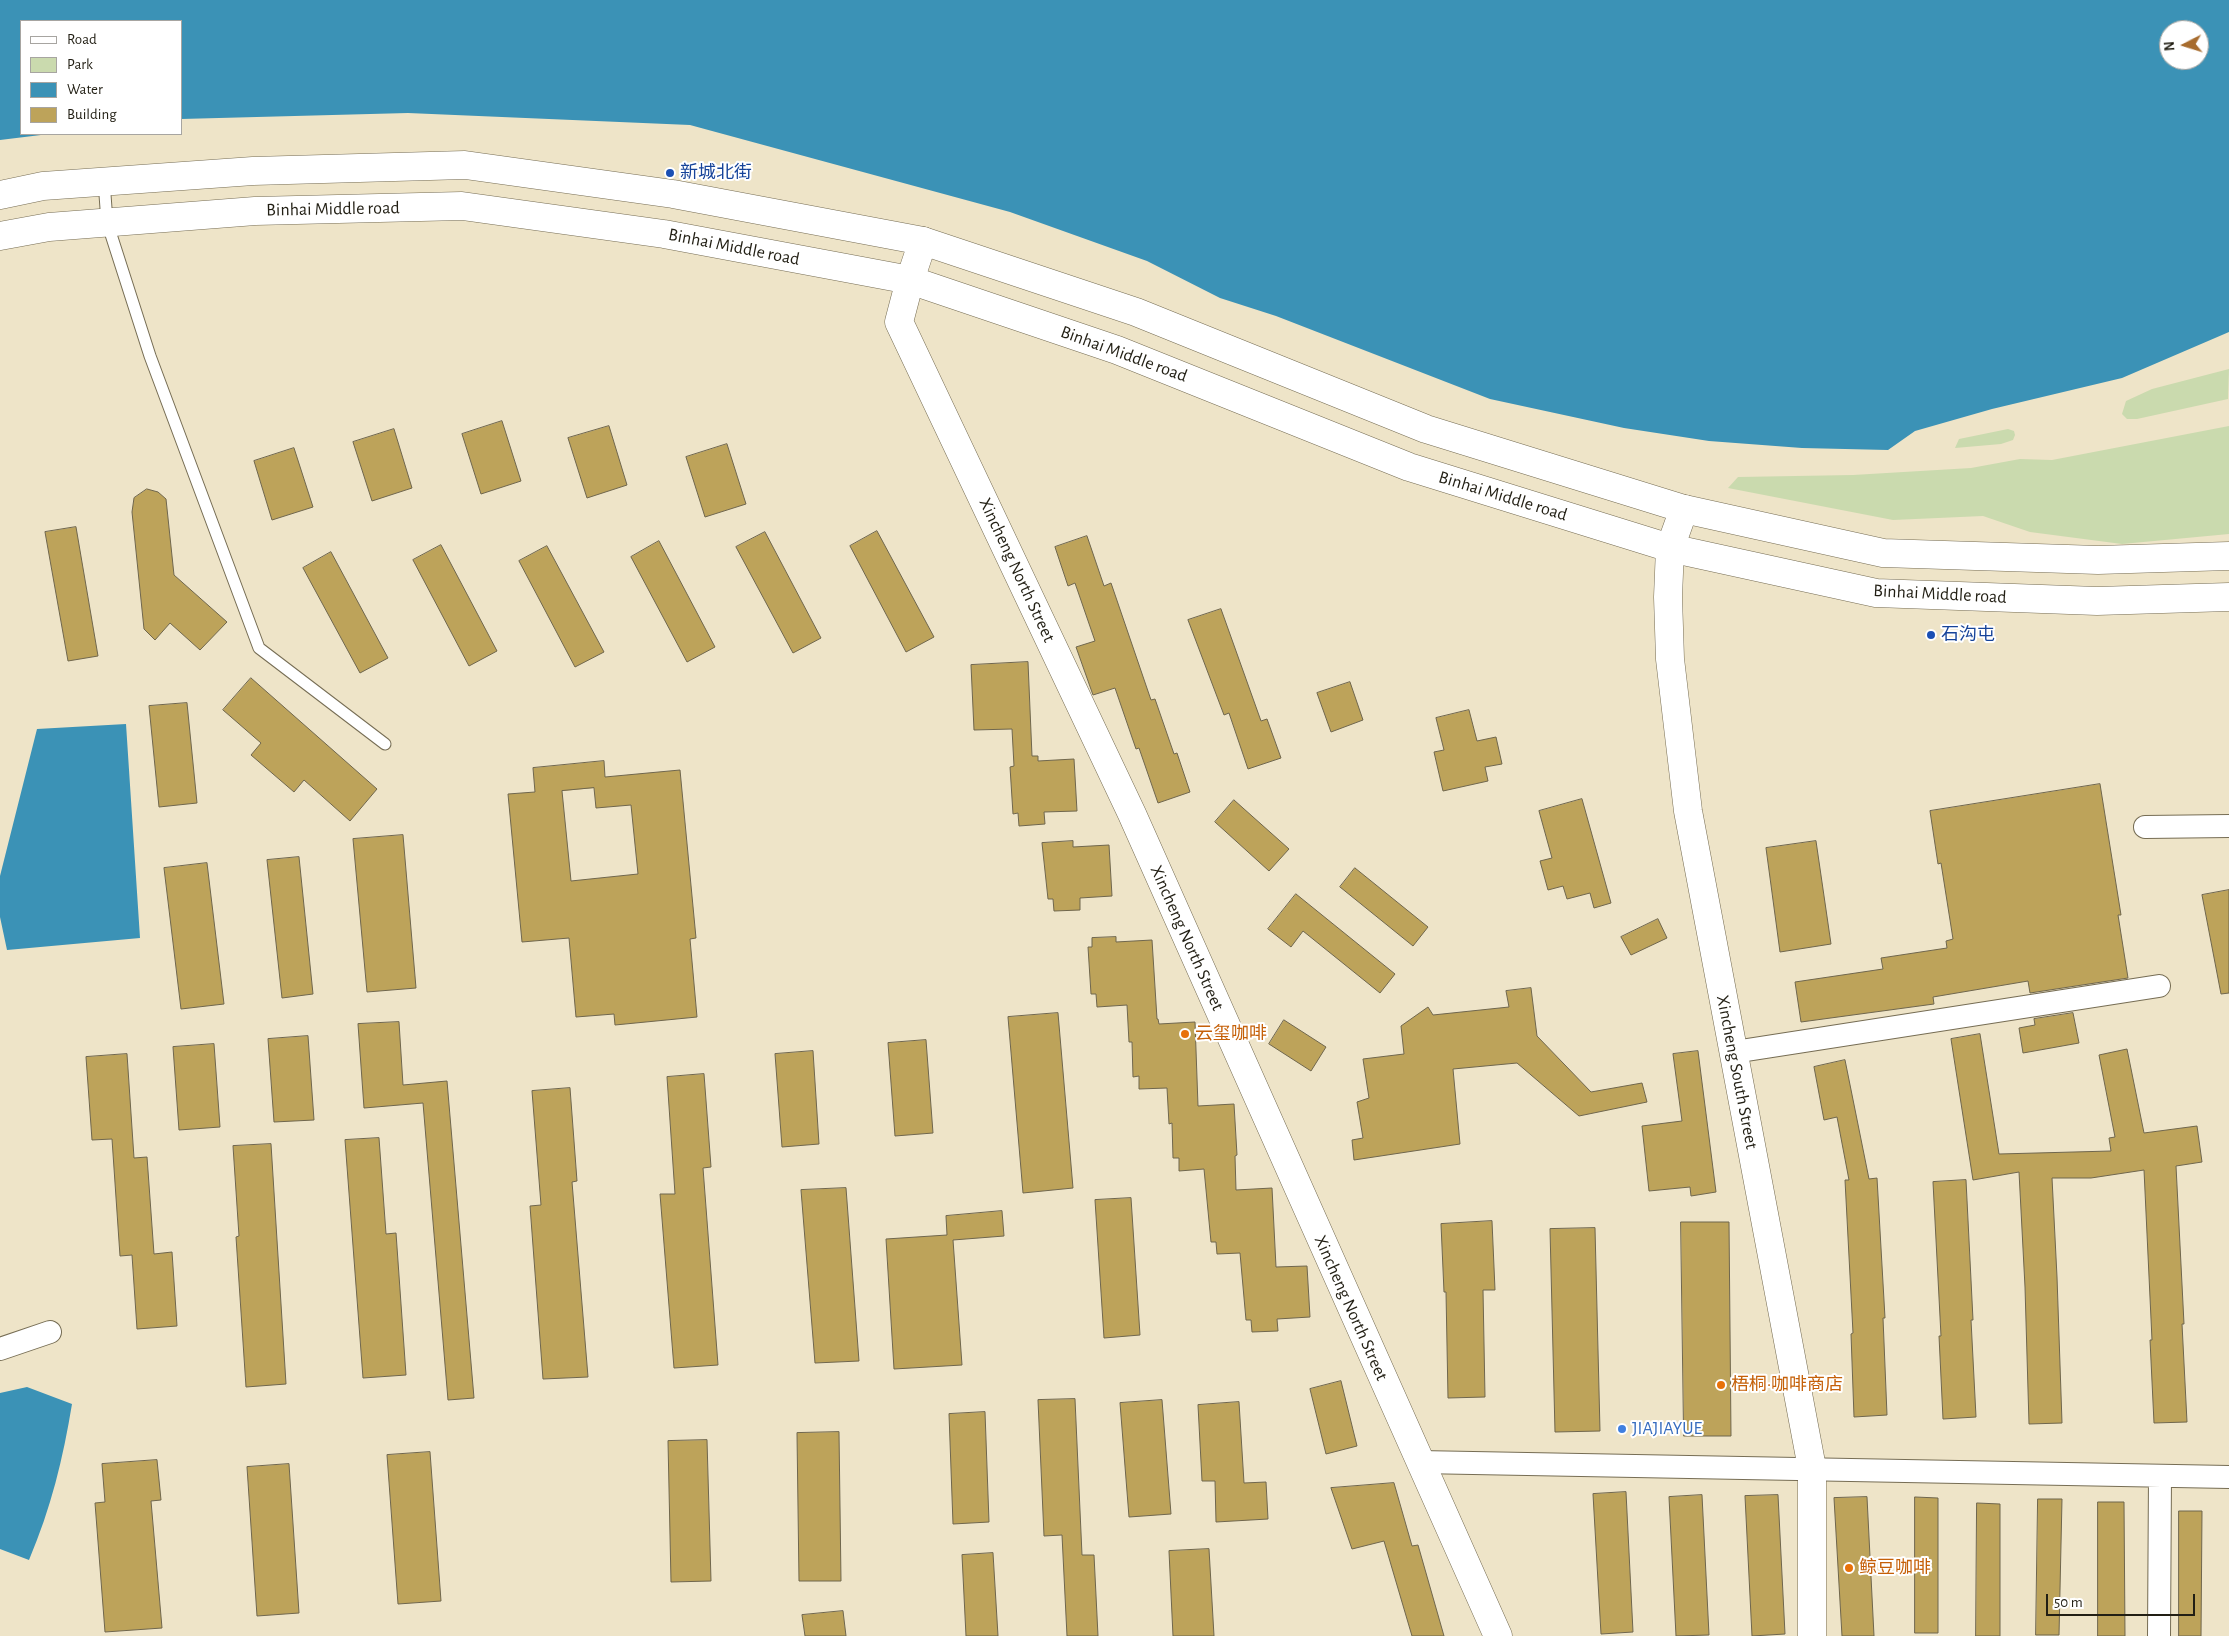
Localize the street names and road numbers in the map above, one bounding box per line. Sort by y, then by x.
street label: Binhai Middle road [266,197,400,221]
street label: Binhai Middle road [666,224,802,270]
street label: Binhai Middle road [1058,321,1190,387]
street label: Binhai Middle road [1436,466,1570,526]
street label: Xincheng North Street [974,494,1060,646]
street label: Binhai Middle road [1873,580,2007,608]
street label: Xincheng North Street [1145,862,1229,1014]
street label: Xincheng South Street [1711,993,1763,1151]
street label: Xincheng North Street [1309,1232,1393,1384]

